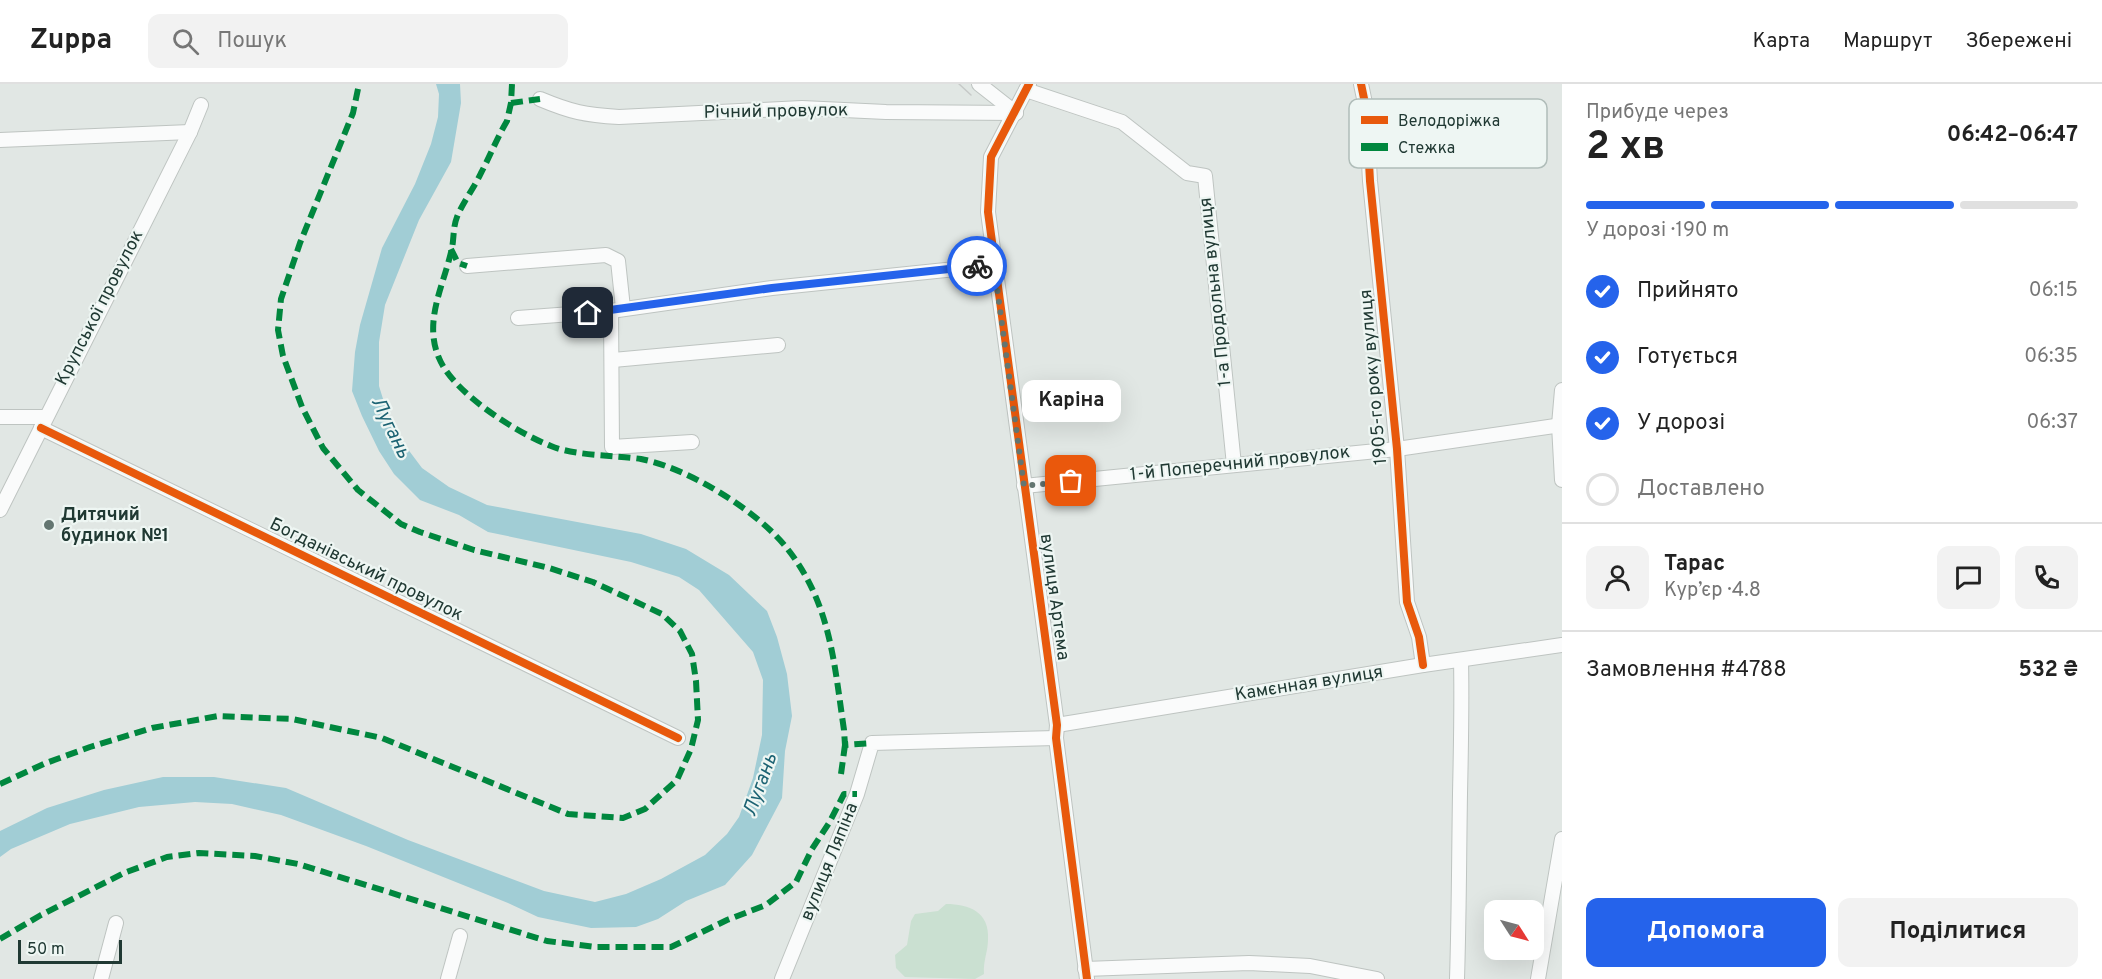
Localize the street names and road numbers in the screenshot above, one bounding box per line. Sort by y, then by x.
street label: Річний провулок [704,99,848,125]
street label: 1-а Продольна вулиця [1195,196,1237,388]
street label: Крупської провулок [51,226,149,390]
street label: 1905-го року вулиця [1355,288,1393,466]
street label: 1-й Поперечний провулок [1129,441,1351,487]
street label: Богданівський провулок [265,513,467,627]
street label: вулиця Артема [1034,532,1074,662]
street label: Камєнная вулиця [1233,661,1385,707]
street label: вулиця Ляпіна [796,800,864,924]

